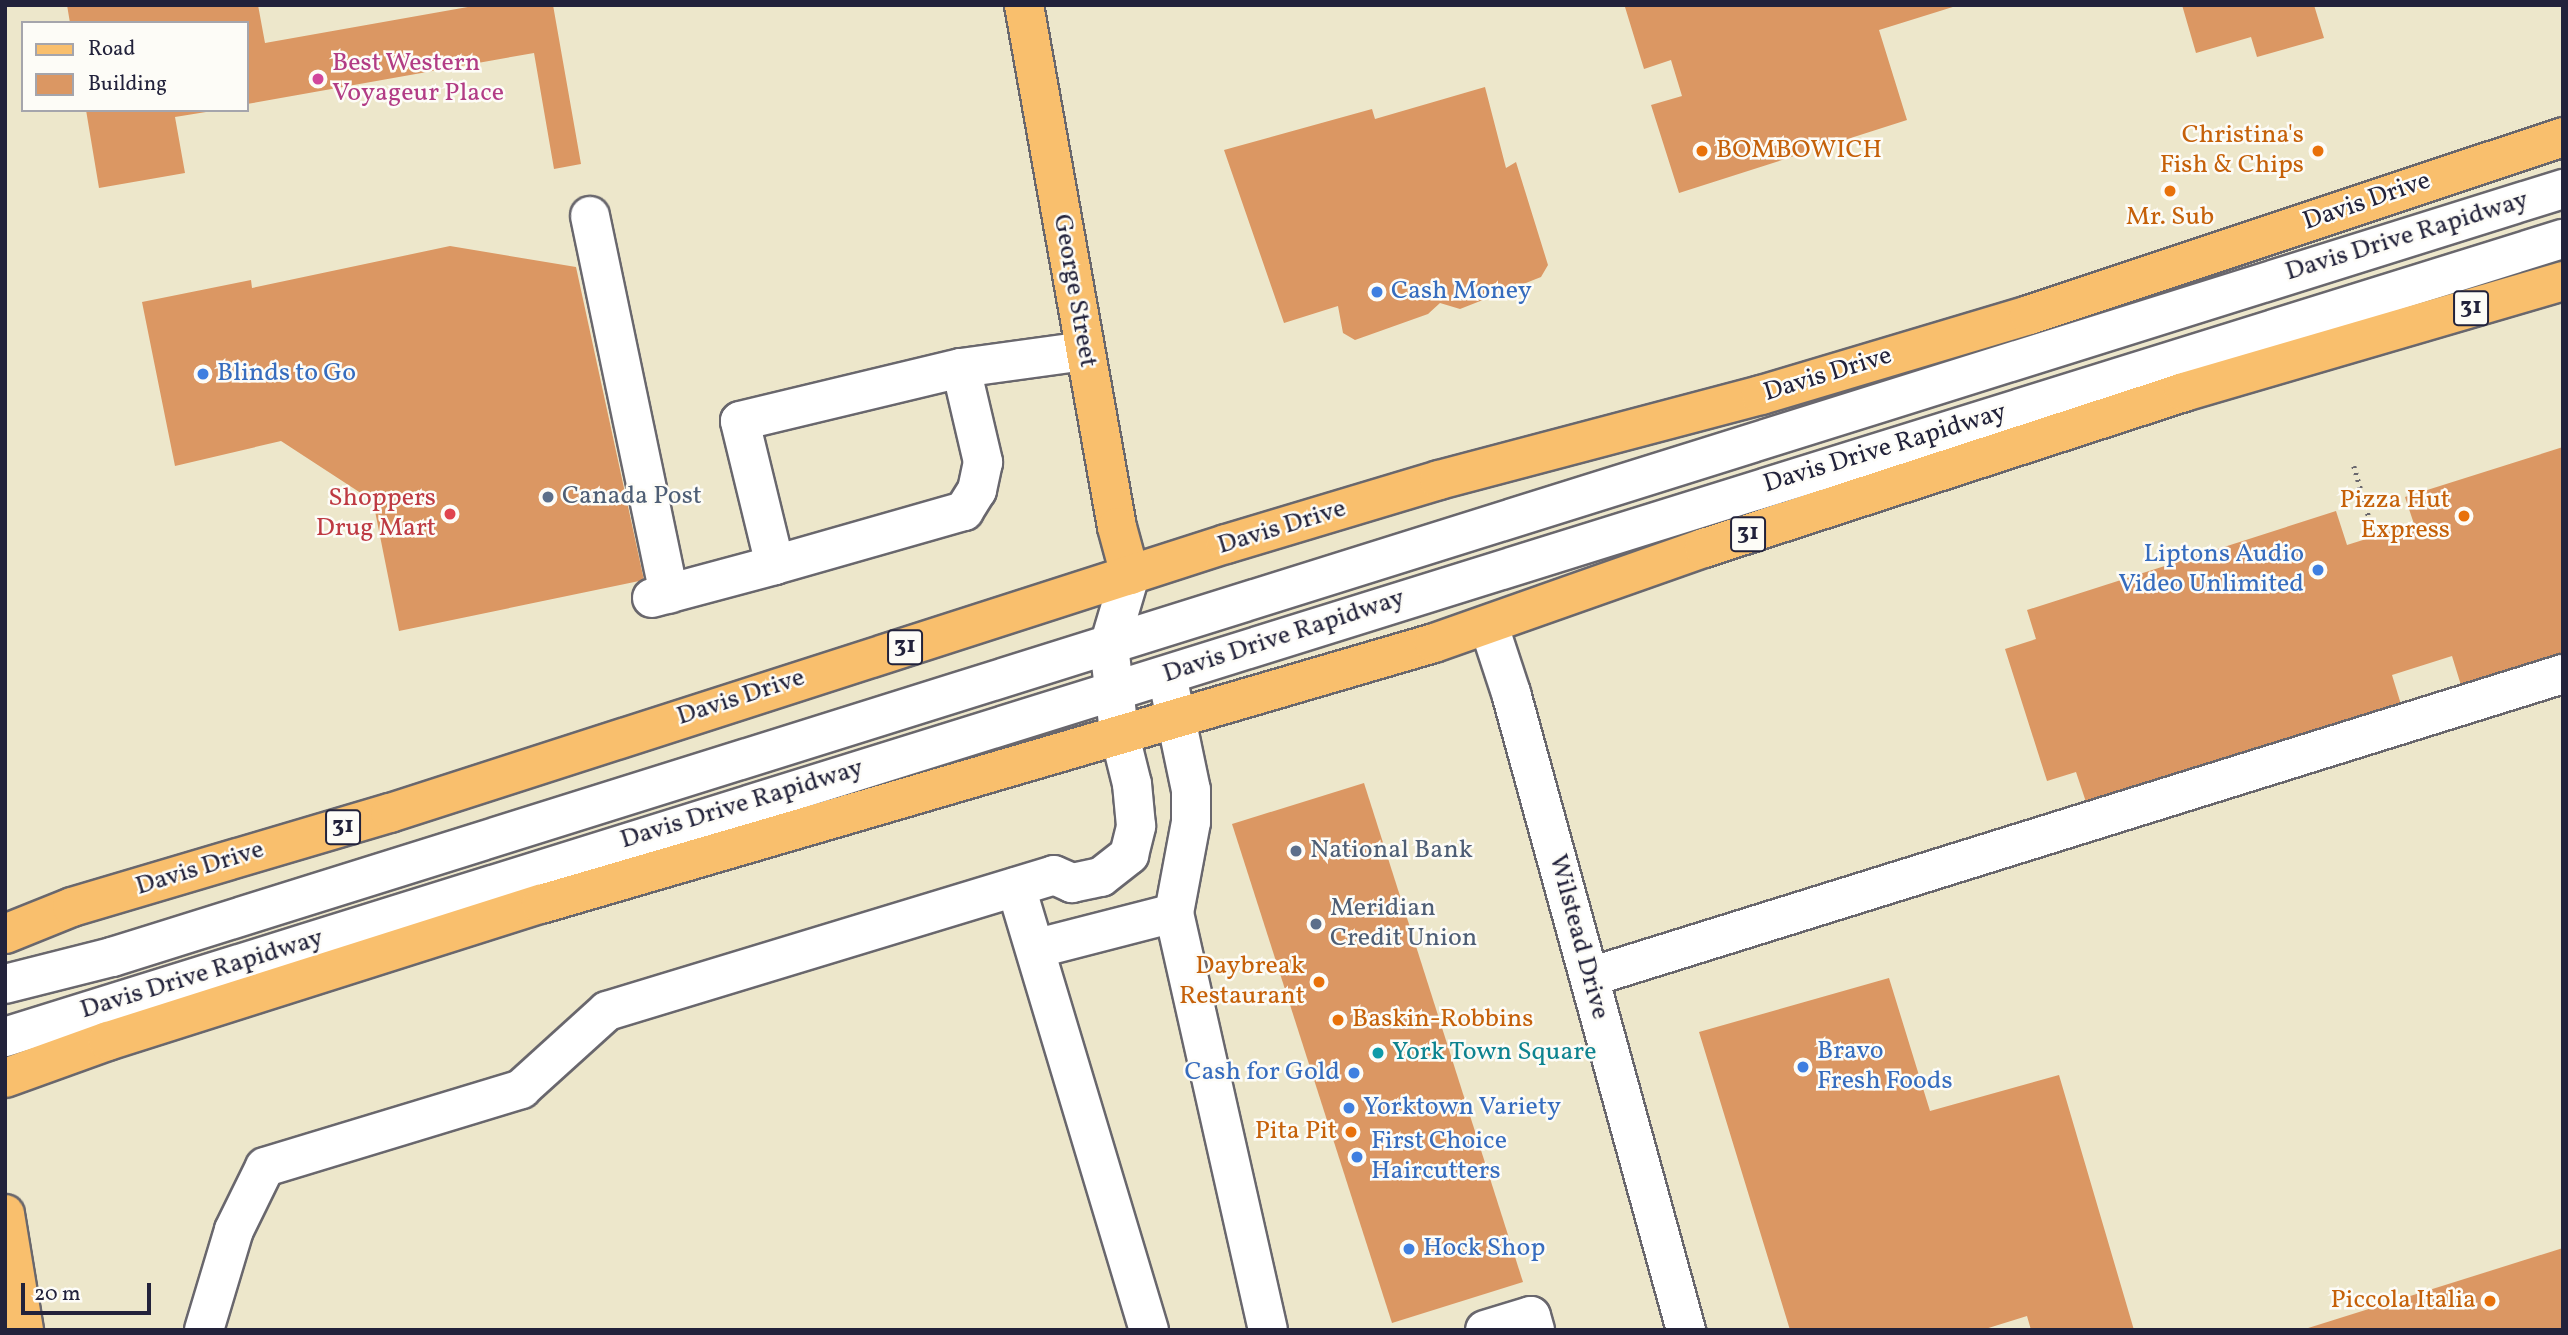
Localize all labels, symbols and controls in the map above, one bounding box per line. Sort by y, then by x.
legend [21,21,248,112]
text: Road [88,35,135,64]
place label: Best Western Voyageur Place [332,48,504,110]
text: Building [88,70,167,99]
marker: Best Western Voyageur Place [310,71,326,87]
place label: Christina's Fish & Chips [2160,120,2304,182]
place label: BOMBOWICH [1716,135,1882,167]
marker: BOMBOWICH [1694,143,1710,159]
marker: Christina's Fish & Chips [2310,143,2326,159]
street label: Davis Drive [2299,166,2435,238]
marker: Mr. Sub [2162,183,2178,199]
street label: Davis Drive Rapidway [2282,185,2532,289]
place label: Mr. Sub [2126,202,2214,234]
street label: George Street [1045,212,1103,370]
place label: Cash Money [1391,276,1532,308]
marker: Cash Money [1369,284,1385,300]
road number: 31 [2452,288,2490,328]
street label: Davis Drive [1760,341,1896,409]
place label: Blinds to Go [217,358,356,390]
marker: Blinds to Go [195,366,211,382]
street label: Davis Drive Rapidway [1760,397,2010,501]
place label: Canada Post [562,481,702,513]
place label: Shoppers Drug Mart [316,483,436,544]
place label: Pizza Hut Express [2340,485,2450,546]
marker: Canada Post [540,489,556,505]
street label: Davis Drive [1214,494,1350,562]
marker: Shoppers Drug Mart [442,506,458,522]
marker: Pizza Hut Express [2456,508,2472,524]
road number: 31 [1729,514,1767,554]
place label: Liptons Audio Video Unlimited [2118,539,2304,600]
marker: Liptons Audio Video Unlimited [2310,562,2326,578]
street label: Davis Drive Rapidway [1159,583,1409,691]
road number: 31 [886,626,924,668]
street label: Davis Drive [673,663,809,733]
street label: Davis Drive Rapidway [617,753,867,857]
road number: 31 [324,806,362,848]
street label: Davis Drive [132,835,268,903]
place label: National Bank [1310,835,1473,867]
marker: National Bank [1288,843,1304,859]
street label: Wilstead Drive [1541,851,1615,1023]
place label: Meridian Credit Union [1330,893,1477,954]
marker: Meridian Credit Union [1308,916,1324,932]
street label: Davis Drive Rapidway [77,923,327,1027]
place label: Daybreak Restaurant [1179,951,1305,1012]
marker: Daybreak Restaurant [1311,974,1327,990]
place label: Baskin-Robbins [1352,1004,1533,1036]
marker: Baskin-Robbins [1330,1012,1346,1028]
place label: Bravo Fresh Foods [1817,1036,1953,1098]
place label: York Town Square [1392,1037,1597,1069]
marker: York Town Square [1370,1045,1386,1061]
place label: Cash for Gold [1184,1057,1340,1089]
marker: Bravo Fresh Foods [1795,1059,1811,1075]
marker: Cash for Gold [1346,1065,1362,1081]
place label: Yorktown Variety [1363,1092,1562,1124]
marker: Yorktown Variety [1341,1100,1357,1116]
place label: Pita Pit [1255,1116,1337,1148]
marker: Pita Pit [1343,1124,1359,1140]
place label: First Choice Haircutters [1371,1126,1507,1188]
marker: First Choice Haircutters [1349,1149,1365,1165]
place label: Hock Shop [1423,1233,1545,1265]
marker: Hock Shop [1401,1241,1417,1257]
scale bar [24,1268,154,1312]
text: 20 m [34,1280,80,1309]
place label: Piccola Italia [2331,1285,2476,1317]
marker: Piccola Italia [2482,1293,2498,1309]

